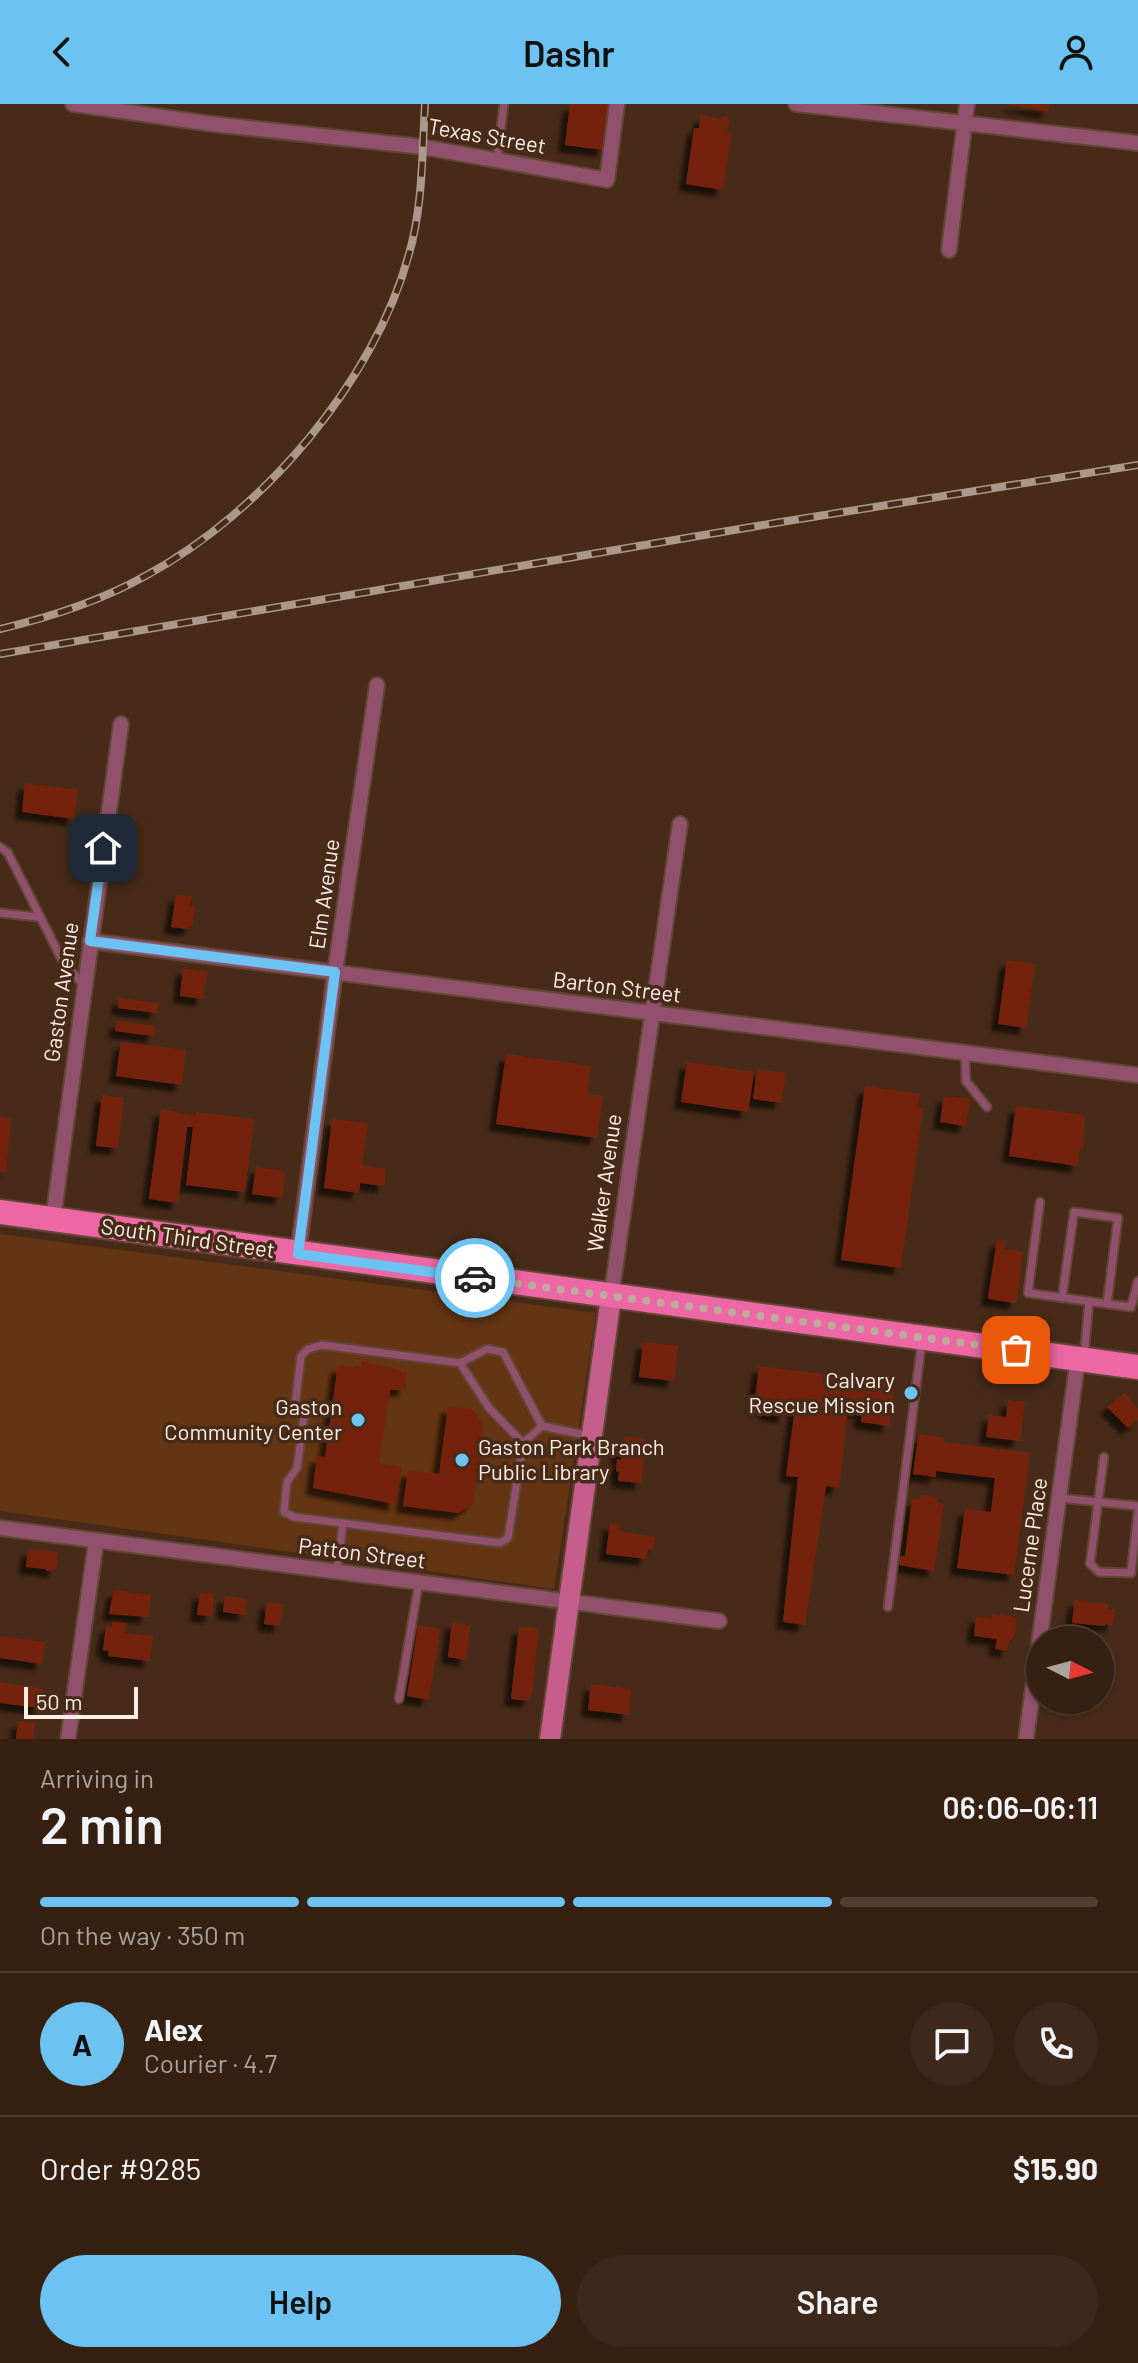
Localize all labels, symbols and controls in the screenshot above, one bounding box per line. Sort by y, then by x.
icon: back [40,30,84,74]
icon: person [1054,30,1098,74]
text: Dashr [523,31,615,74]
street label: Texas Street [426,112,548,158]
pin [69,814,137,882]
icon: home [81,826,125,870]
street label: Elm Avenue [302,837,344,951]
street label: Gaston Avenue [37,920,83,1063]
street label: Barton Street [551,965,683,1007]
street label: Walker Avenue [580,1112,626,1254]
street label: South Third Street [100,1212,277,1262]
courier [435,1238,515,1318]
icon: car [453,1256,497,1300]
pin [982,1316,1050,1384]
icon: bag [994,1328,1038,1372]
place label: Calvary Rescue Mission [749,1366,895,1417]
marker: Calvary Rescue Mission [902,1384,920,1402]
place label: Gaston Community Center [164,1393,342,1444]
marker: Gaston Community Center [349,1411,367,1429]
place label: Gaston Park Branch Public Library [478,1433,665,1484]
marker: Gaston Park Branch Public Library [453,1451,471,1469]
street label: Lucerne Place [1007,1476,1051,1614]
street label: Patton Street [297,1531,427,1573]
north arrow [1026,1626,1114,1714]
map controls [1026,1626,1114,1714]
scale bar [24,1683,138,1719]
text: 50 m [36,1688,82,1714]
text: Arriving in [40,1762,154,1793]
text: 06:06–06:11 [943,1789,1098,1825]
text: 2 min [40,1792,164,1854]
text: On the way · 350 m [40,1919,245,1950]
button: chat [910,2002,994,2086]
button: phone [1014,2002,1098,2086]
text: Alex [144,2011,203,2047]
text: A [72,2026,92,2062]
text: Courier · 4.7 [144,2047,277,2078]
text: Order #9285 [40,2150,201,2186]
text: $15.90 [1013,2150,1098,2186]
button: Help [40,2255,561,2347]
button: Share [577,2255,1098,2347]

